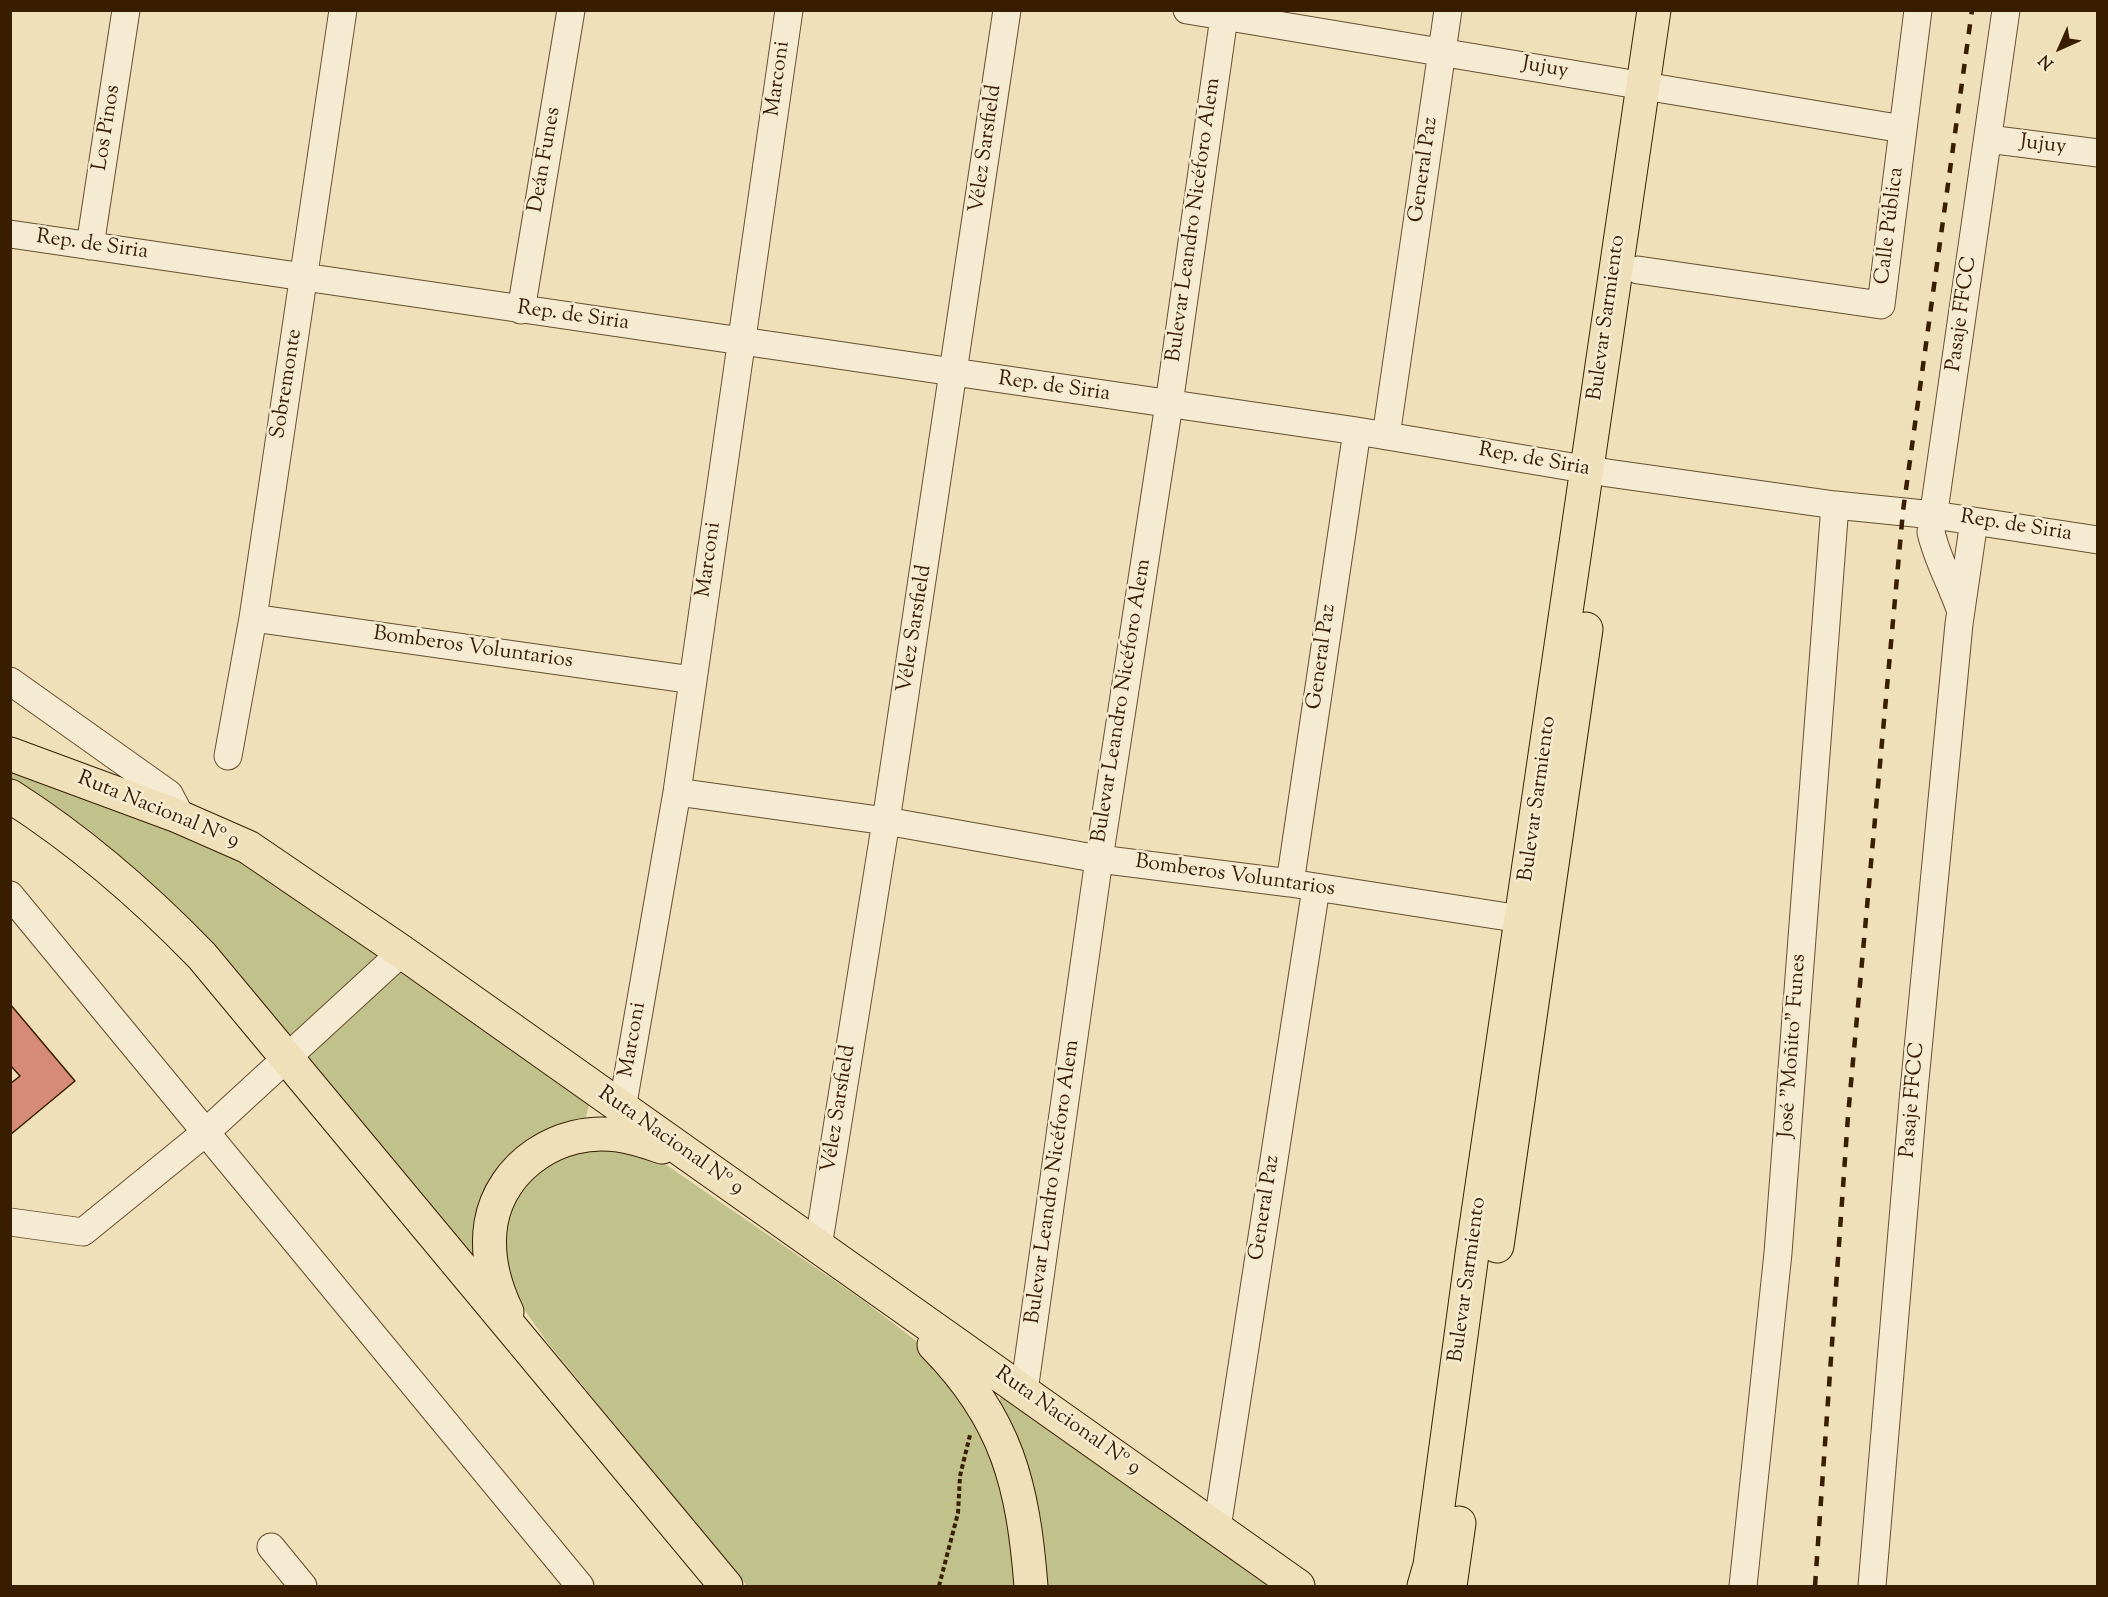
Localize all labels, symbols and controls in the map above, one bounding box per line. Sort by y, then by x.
north arrow [2030,18,2090,78]
street label: Marconi [761,40,797,118]
text: N [2034,48,2060,74]
street label: Jujuy [1520,53,1570,85]
street label: Bulevar Leandro Nicéforo Alem [1163,76,1227,364]
street label: Los Pinos [89,83,127,173]
street label: Vélez Sarsfield [966,83,1008,215]
street label: Deán Funes [524,105,568,215]
street label: General Paz [1405,116,1445,224]
street label: Jujuy [2018,131,2068,161]
street label: Calle Pública [1871,166,1911,286]
street label: Rep. de Siria [34,226,150,266]
street label: Bulevar Sarmiento [1584,234,1632,402]
street label: Pasaje FFCC [1942,255,1984,373]
street label: Rep. de Siria [515,297,631,337]
street label: Sobremonte [267,327,309,441]
street label: Rep. de Siria [996,368,1112,408]
street label: Rep. de Siria [1476,439,1592,483]
street label: Rep. de Siria [1958,506,2074,548]
street label: Marconi [692,521,728,599]
street label: Bulevar Leandro Nicéforo Alem [1088,557,1158,845]
street label: Vélez Sarsfield [893,563,939,695]
street label: General Paz [1303,603,1343,711]
street label: Bomberos Voluntarios [371,623,575,675]
street label: Bulevar Sarmiento [1515,715,1563,883]
street label: Ruta Nacional Nº 9 [73,767,243,855]
street label: Bomberos Voluntarios [1133,851,1337,903]
street label: José "Moñito" Funes [1775,953,1813,1139]
street label: Marconi [615,1000,653,1080]
street label: Bulevar Leandro Nicéforo Alem [1022,1038,1086,1326]
street label: Pasaje FFCC [1896,1041,1932,1159]
street label: Vélez Sarsfield [817,1043,863,1175]
street label: Ruta Nacional Nº 9 [592,1082,748,1202]
street label: General Paz [1245,1154,1287,1262]
street label: Bulevar Sarmiento [1445,1196,1493,1364]
street label: Ruta Nacional Nº 9 [989,1362,1145,1482]

